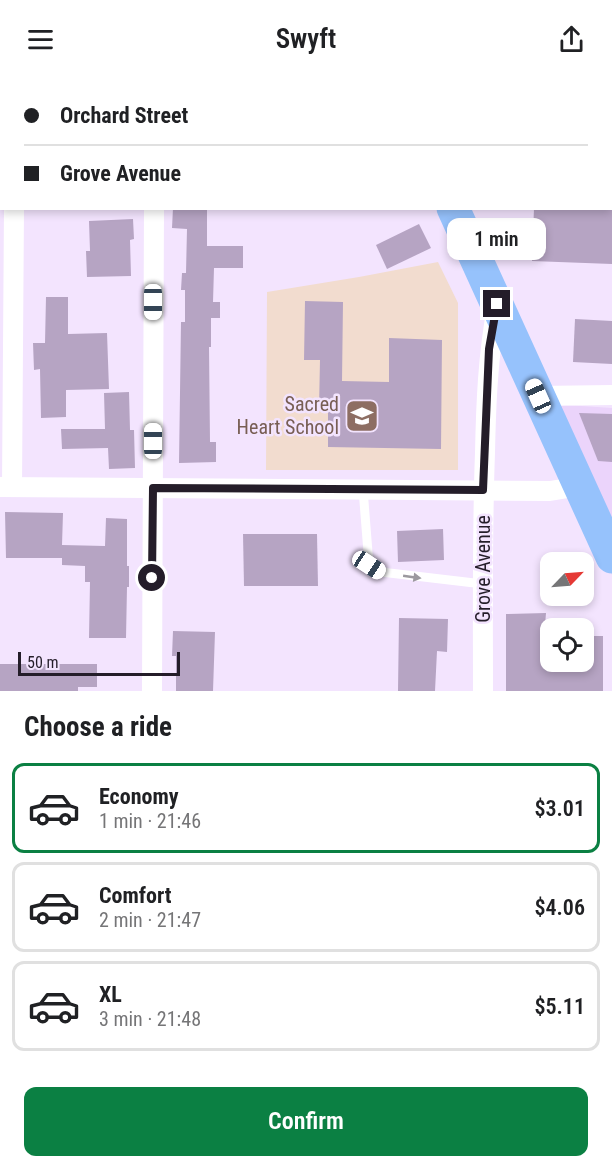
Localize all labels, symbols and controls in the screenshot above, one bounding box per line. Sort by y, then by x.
icon: menu [24,23,57,56]
text: Swyft [276,23,336,55]
icon: share [555,23,588,56]
text: Orchard Street [60,103,188,128]
text: Grove Avenue [60,161,181,186]
callout: 1 min [448,217,546,259]
text: 1 min [474,227,519,251]
car [144,284,162,320]
route end [483,290,510,317]
car [522,376,554,416]
place label: Sacred Heart School [237,392,339,439]
school or university icon: Sacred Heart School [344,398,380,434]
car [144,423,162,459]
street label: Grove Avenue [471,515,495,623]
car [349,548,389,582]
north arrow [540,552,594,606]
map controls [540,552,594,672]
route start [138,564,165,591]
one-way arrow [403,572,422,581]
button: locate [540,618,594,672]
scale bar [18,649,180,676]
text: 50 m [27,653,59,672]
text: Choose a ride [24,711,172,743]
icon: car [27,781,81,835]
text: Economy [99,784,179,809]
text: $3.01 [534,796,585,821]
text: 1 min · 21:46 [99,809,201,833]
icon: car [27,880,81,934]
text: Comfort [99,883,172,908]
text: $4.06 [534,895,585,920]
text: 2 min · 21:47 [99,908,201,932]
icon: car [27,979,81,1033]
text: XL [99,982,122,1007]
text: $5.11 [534,994,585,1019]
text: 3 min · 21:48 [99,1007,201,1031]
button: Confirm [24,1087,588,1156]

